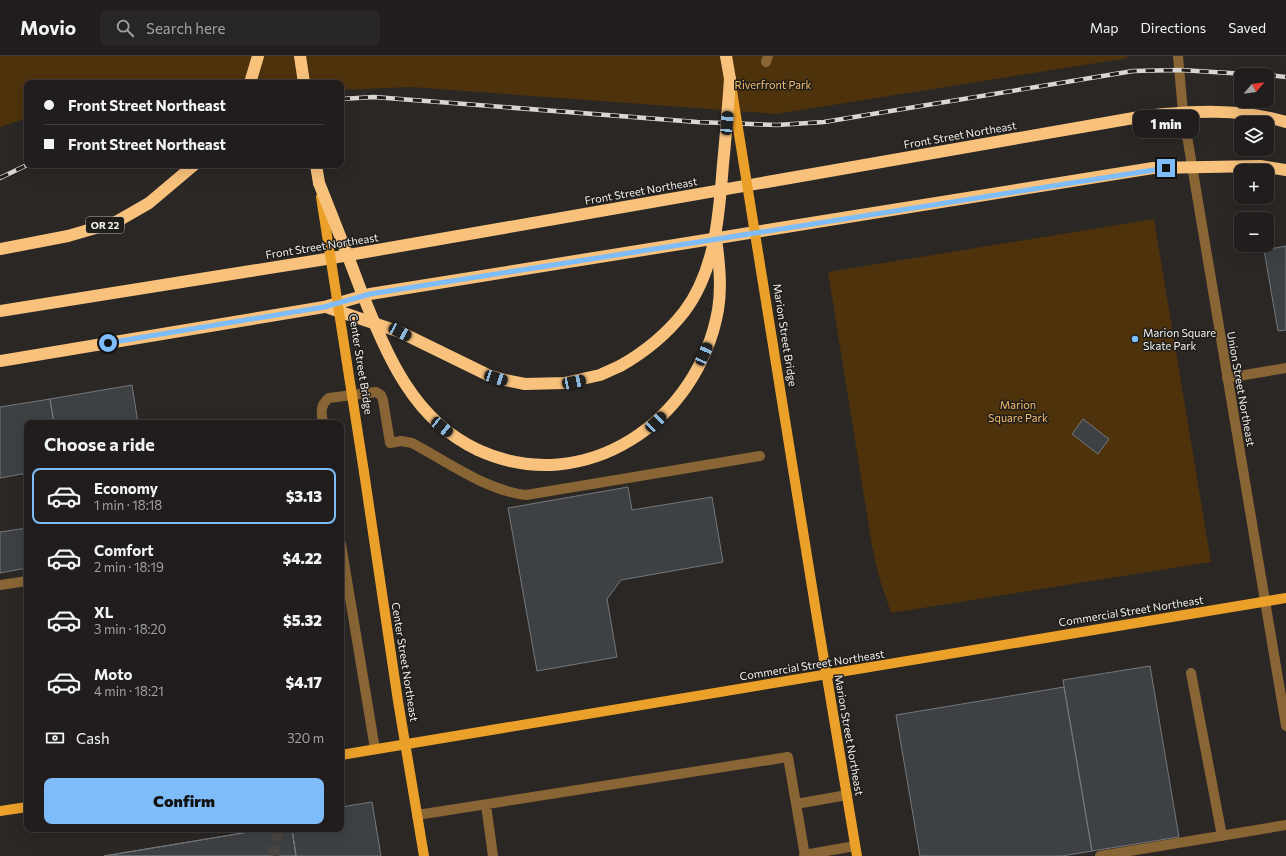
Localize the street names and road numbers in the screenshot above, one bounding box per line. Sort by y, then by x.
street label: Front Street Northeast [903,118,1018,151]
street label: Front Street Northeast [584,174,699,207]
road number: OR 22 [86,217,124,233]
street label: Front Street Northeast [265,230,380,261]
street label: Marion Street Bridge [771,283,800,387]
street label: Center Street Bridge [347,313,376,415]
street label: Union Street Northeast [1225,330,1258,448]
street label: Commercial Street Northeast [1058,593,1205,628]
street label: Center Street Northeast [390,601,421,723]
street label: Commercial Street Northeast [739,647,886,682]
street label: Marion Street Northeast [832,673,867,797]

